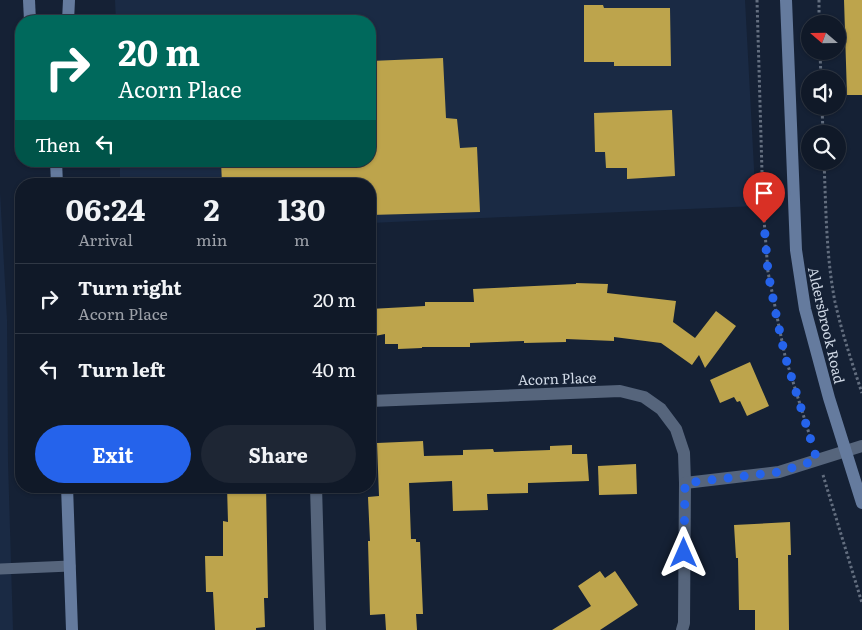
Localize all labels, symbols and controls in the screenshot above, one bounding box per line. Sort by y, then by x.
north arrow [801,15,846,60]
map controls [801,15,846,170]
text: 20 m [118,25,200,77]
icon: right [35,35,100,100]
button: sound [801,70,846,115]
text: Acorn Place [118,72,242,105]
button: search [801,125,846,170]
text: Then [35,130,81,158]
icon: left [91,130,119,158]
pin [743,172,785,223]
icon: arrive [750,179,778,207]
text: 06:24 [65,186,145,230]
text: 2 [204,186,220,230]
text: 130 [278,186,325,230]
text: Arrival [78,227,133,251]
text: min [196,227,227,251]
text: m [294,227,309,251]
street label: Aldersbrook Road [804,265,850,386]
text: Turn right [78,273,182,301]
icon: right [35,285,63,313]
text: 20 m [313,285,356,313]
text: Acorn Place [78,301,168,325]
icon: left [35,355,63,383]
text: Turn left [78,355,165,383]
text: 40 m [312,355,356,383]
street label: Acorn Place [517,367,597,389]
button: Exit [35,425,191,483]
button: Share [201,425,356,483]
position arrow [657,526,709,578]

